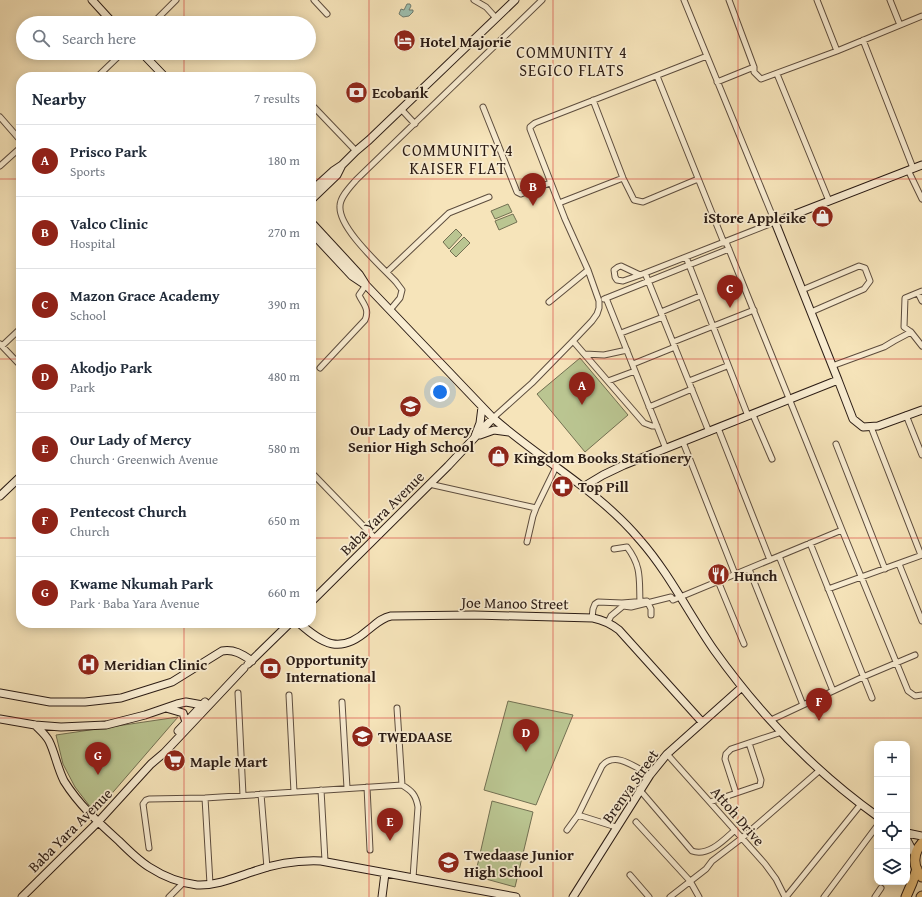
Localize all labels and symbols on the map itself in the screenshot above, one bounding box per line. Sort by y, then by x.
hotel icon: Hotel Majorie [391,28,417,54]
place label: Hotel Majorie [420,31,511,52]
district label: COMMUNITY 4 SEGICO FLATS [516,40,628,82]
bank icon: Ecobank [343,79,369,105]
place label: Ecobank [372,82,429,103]
district label: COMMUNITY 4 KAISER FLAT [402,138,514,180]
pin: B [520,173,546,206]
shop icon: iStore Appleike [809,204,835,230]
place label: iStore Appleike [704,207,806,228]
pin: C [717,275,743,308]
pin: A [569,372,595,405]
your location [430,382,450,402]
school or university icon: Our Lady of Mercy Senior High School [398,393,424,419]
place label: Our Lady of Mercy Senior High School [348,419,474,457]
shop icon: Kingdom Books Stationery [485,444,511,470]
place label: Kingdom Books Stationery [514,447,692,468]
street label: Baba Yara Avenue [335,466,429,560]
pharmacy icon: Top Pill [549,473,575,499]
place label: Top Pill [578,476,629,497]
restaurant icon: Hunch [705,562,731,588]
place label: Hunch [734,565,778,586]
street label: Joe Manoo Street [459,592,569,614]
place label: Opportunity International [286,649,376,687]
hospital icon: Meridian Clinic [76,651,102,677]
place label: Meridian Clinic [104,654,207,675]
bank icon: Opportunity International [257,655,283,681]
pin: F [806,688,832,721]
pin: D [513,719,539,752]
school or university icon: TWEDAASE [349,723,375,749]
place label: TWEDAASE [378,726,452,747]
pin: G [85,742,111,775]
street label: Brenya Street [597,744,664,827]
supermarket icon: Maple Mart [161,748,187,774]
place label: Maple Mart [190,751,268,772]
street label: Attoh Drive [706,782,770,850]
street label: Baba Yara Avenue [23,783,117,877]
pin: E [377,808,403,841]
place label: Twedaase Junior High School [464,844,574,882]
school or university icon: Twedaase Junior High School [435,850,461,876]

